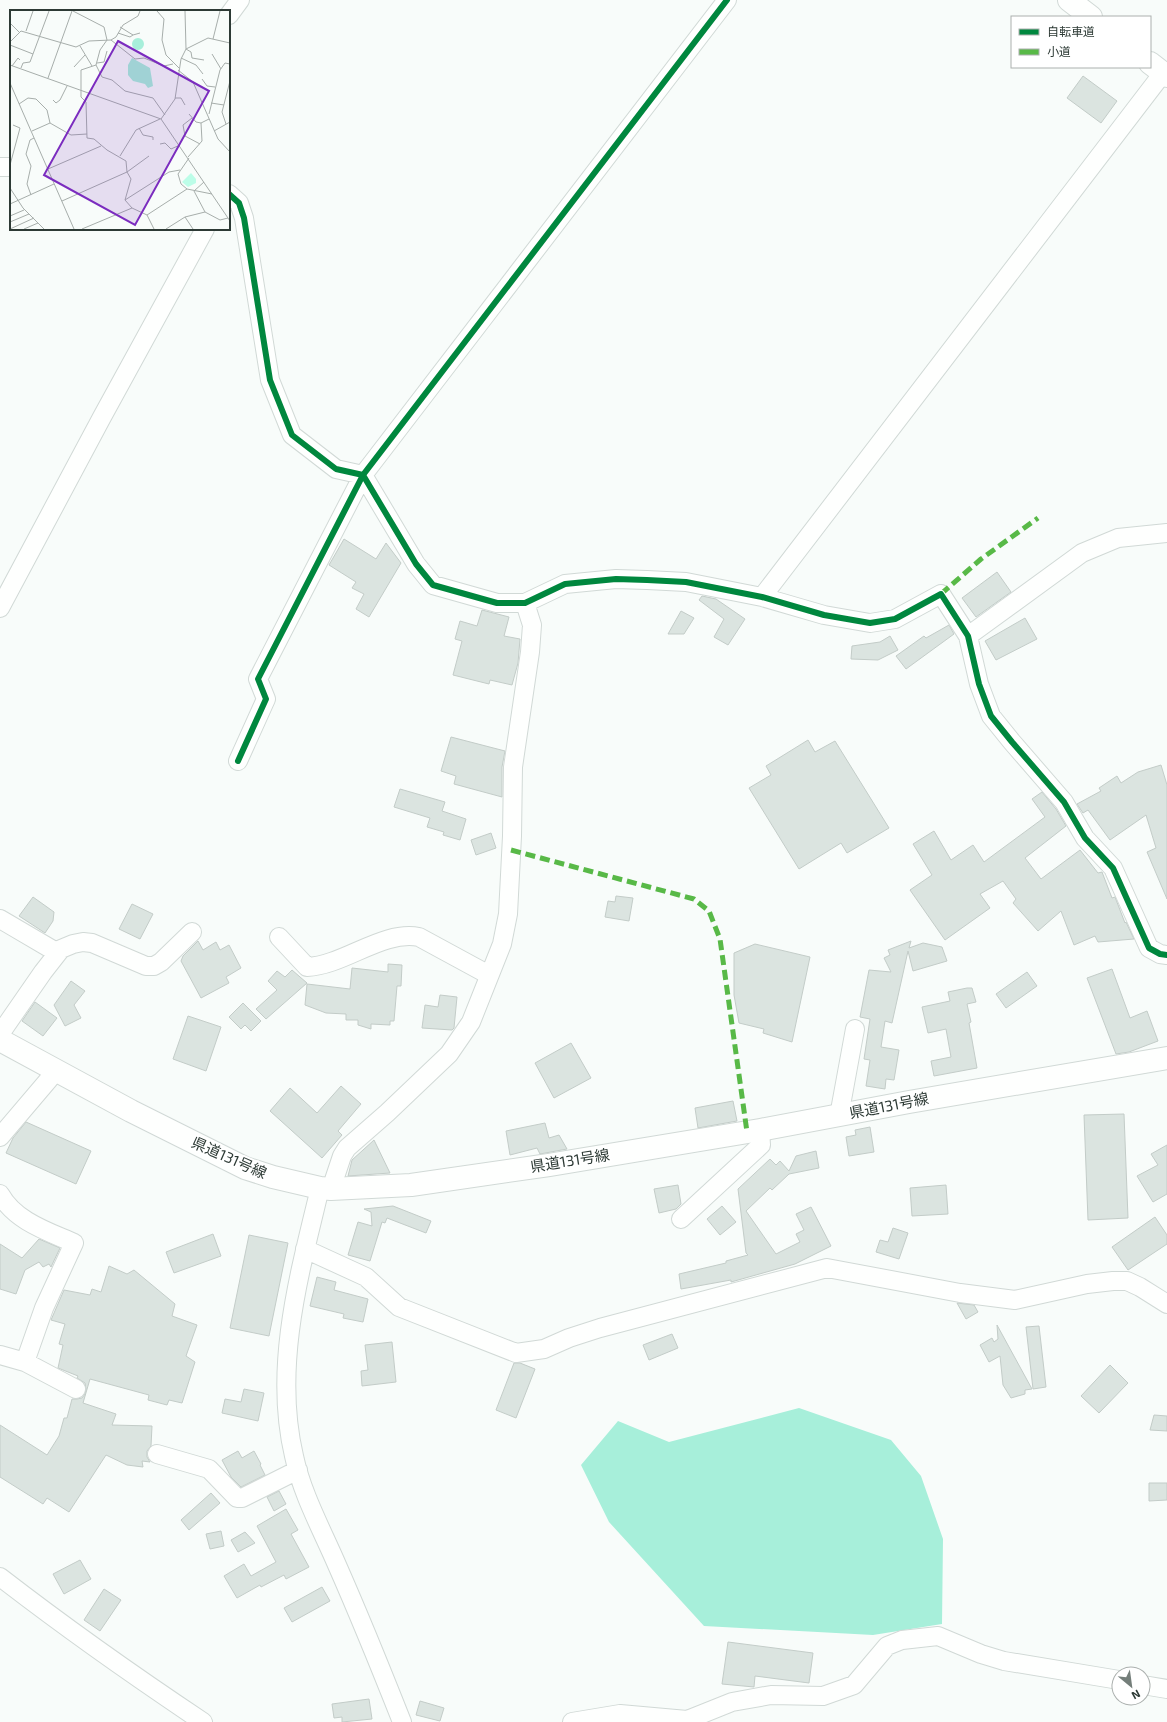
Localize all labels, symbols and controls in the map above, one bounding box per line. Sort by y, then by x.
inset map [10,10,230,230]
legend [1011,16,1151,68]
text: 自転車道 [1047,24,1095,38]
text: 小道 [1047,44,1071,58]
street label: 県道131号線 [848,1089,930,1122]
street label: 県道131号線 [189,1133,270,1182]
street label: 県道131号線 [529,1145,611,1175]
north arrow [1111,1666,1151,1706]
text: N [1129,1688,1143,1703]

